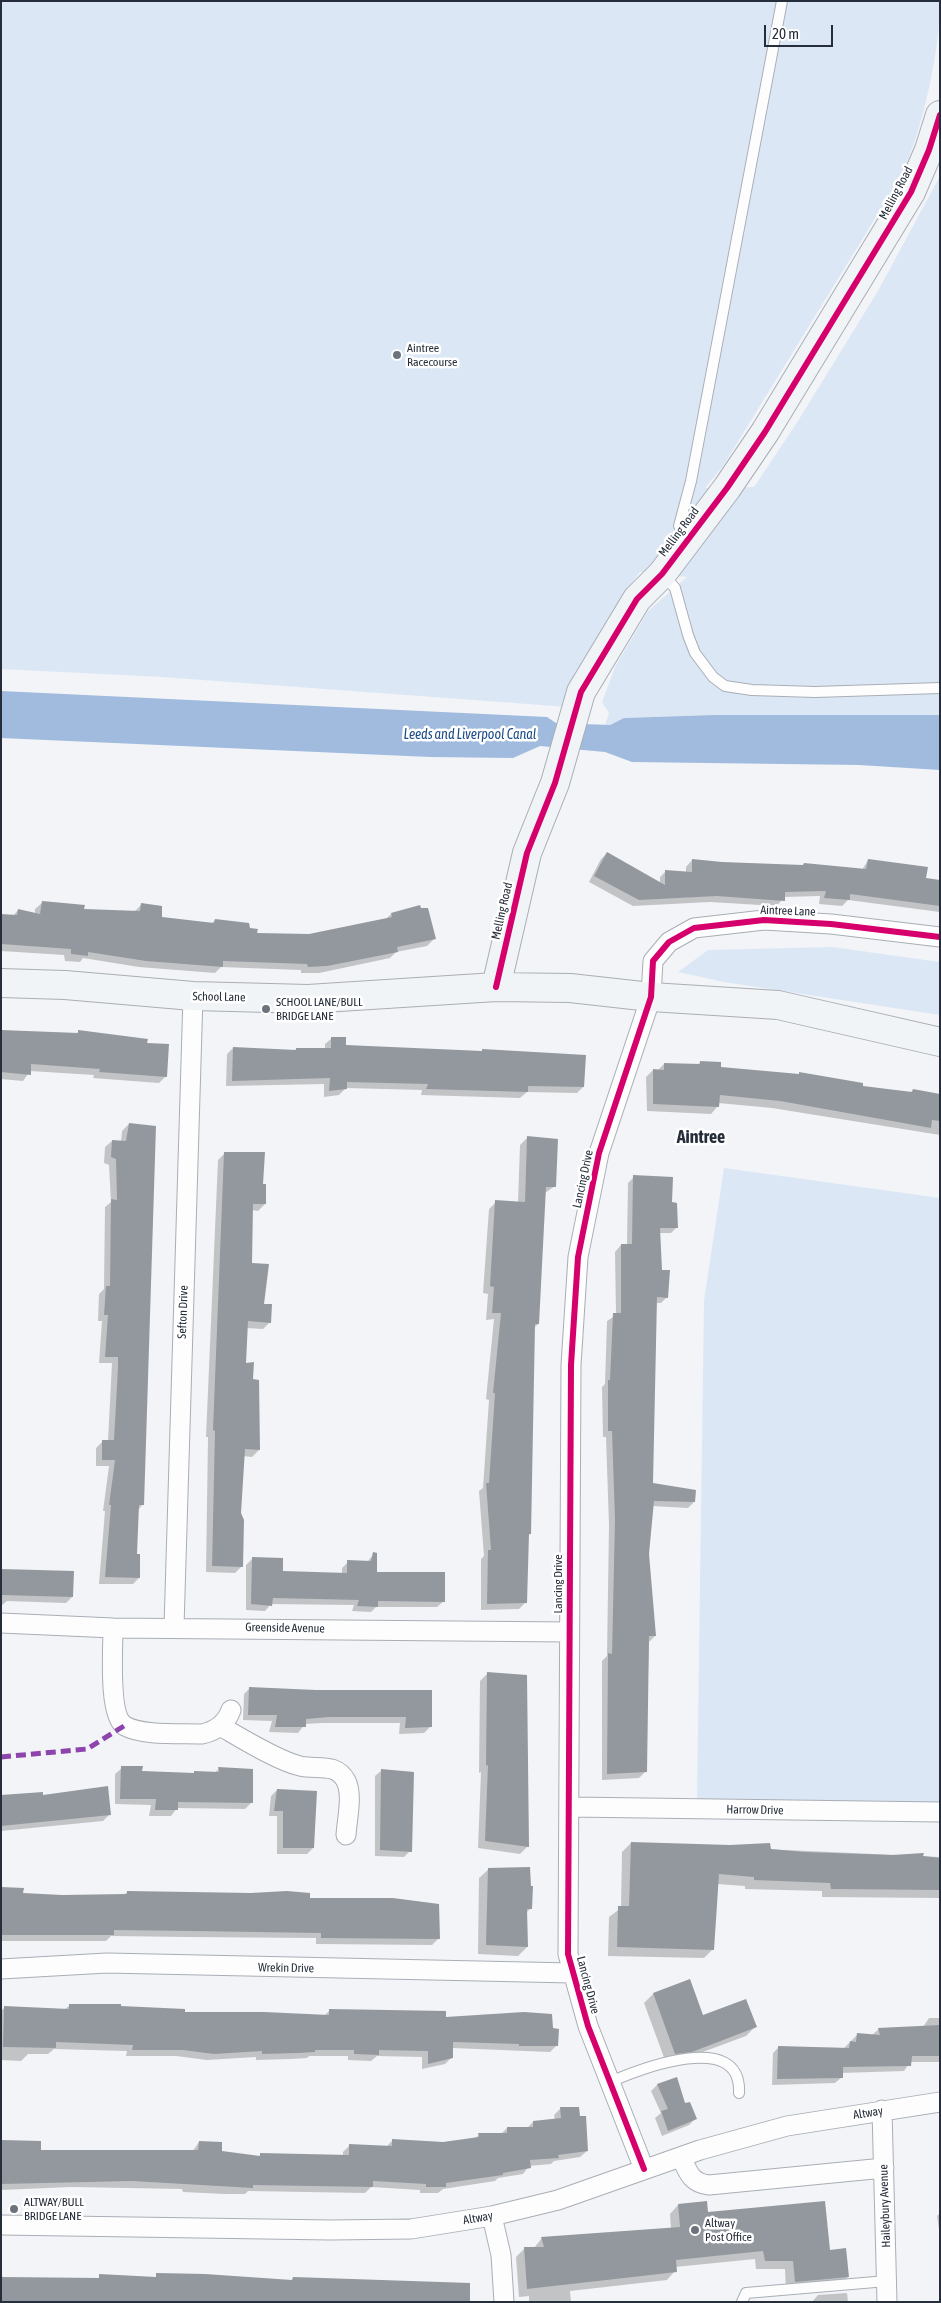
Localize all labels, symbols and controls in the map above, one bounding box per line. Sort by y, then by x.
scale bar [766,15,835,47]
text: 20 m [772,25,799,42]
street label: Melling Road [876,164,916,222]
place label: Aintree Racecourse [407,341,458,369]
marker: Aintree Racecourse [391,349,403,361]
street label: Melling Road [656,504,702,560]
water label: Leeds and Liverpool Canal [404,727,536,743]
street label: Melling Road [488,881,516,941]
street label: Aintree Lane [760,903,816,919]
street label: School Lane [192,989,246,1005]
place label: SCHOOL LANE/BULL BRIDGE LANE [276,995,363,1023]
marker: SCHOOL LANE/BULL BRIDGE LANE [260,1003,272,1015]
district label: Aintree [677,1126,725,1148]
street label: Lancing Drive [570,1149,596,1209]
street label: Sefton Drive [175,1285,191,1339]
street label: Lancing Drive [551,1554,565,1614]
street label: Greenside Avenue [245,1620,325,1636]
street label: Harrow Drive [726,1802,784,1818]
street label: Lancing Drive [573,1955,603,2015]
street label: Wrekin Drive [258,1960,314,1976]
street label: Altway [852,2104,884,2122]
street label: Haileybury Avenue [876,2164,894,2248]
place label: ALTWAY/BULL BRIDGE LANE [24,2195,84,2223]
marker: ALTWAY/BULL BRIDGE LANE [8,2203,20,2215]
street label: Altway [462,2208,494,2228]
place label: Altway Post Office [705,2216,752,2244]
marker: Altway Post Office [689,2224,701,2236]

